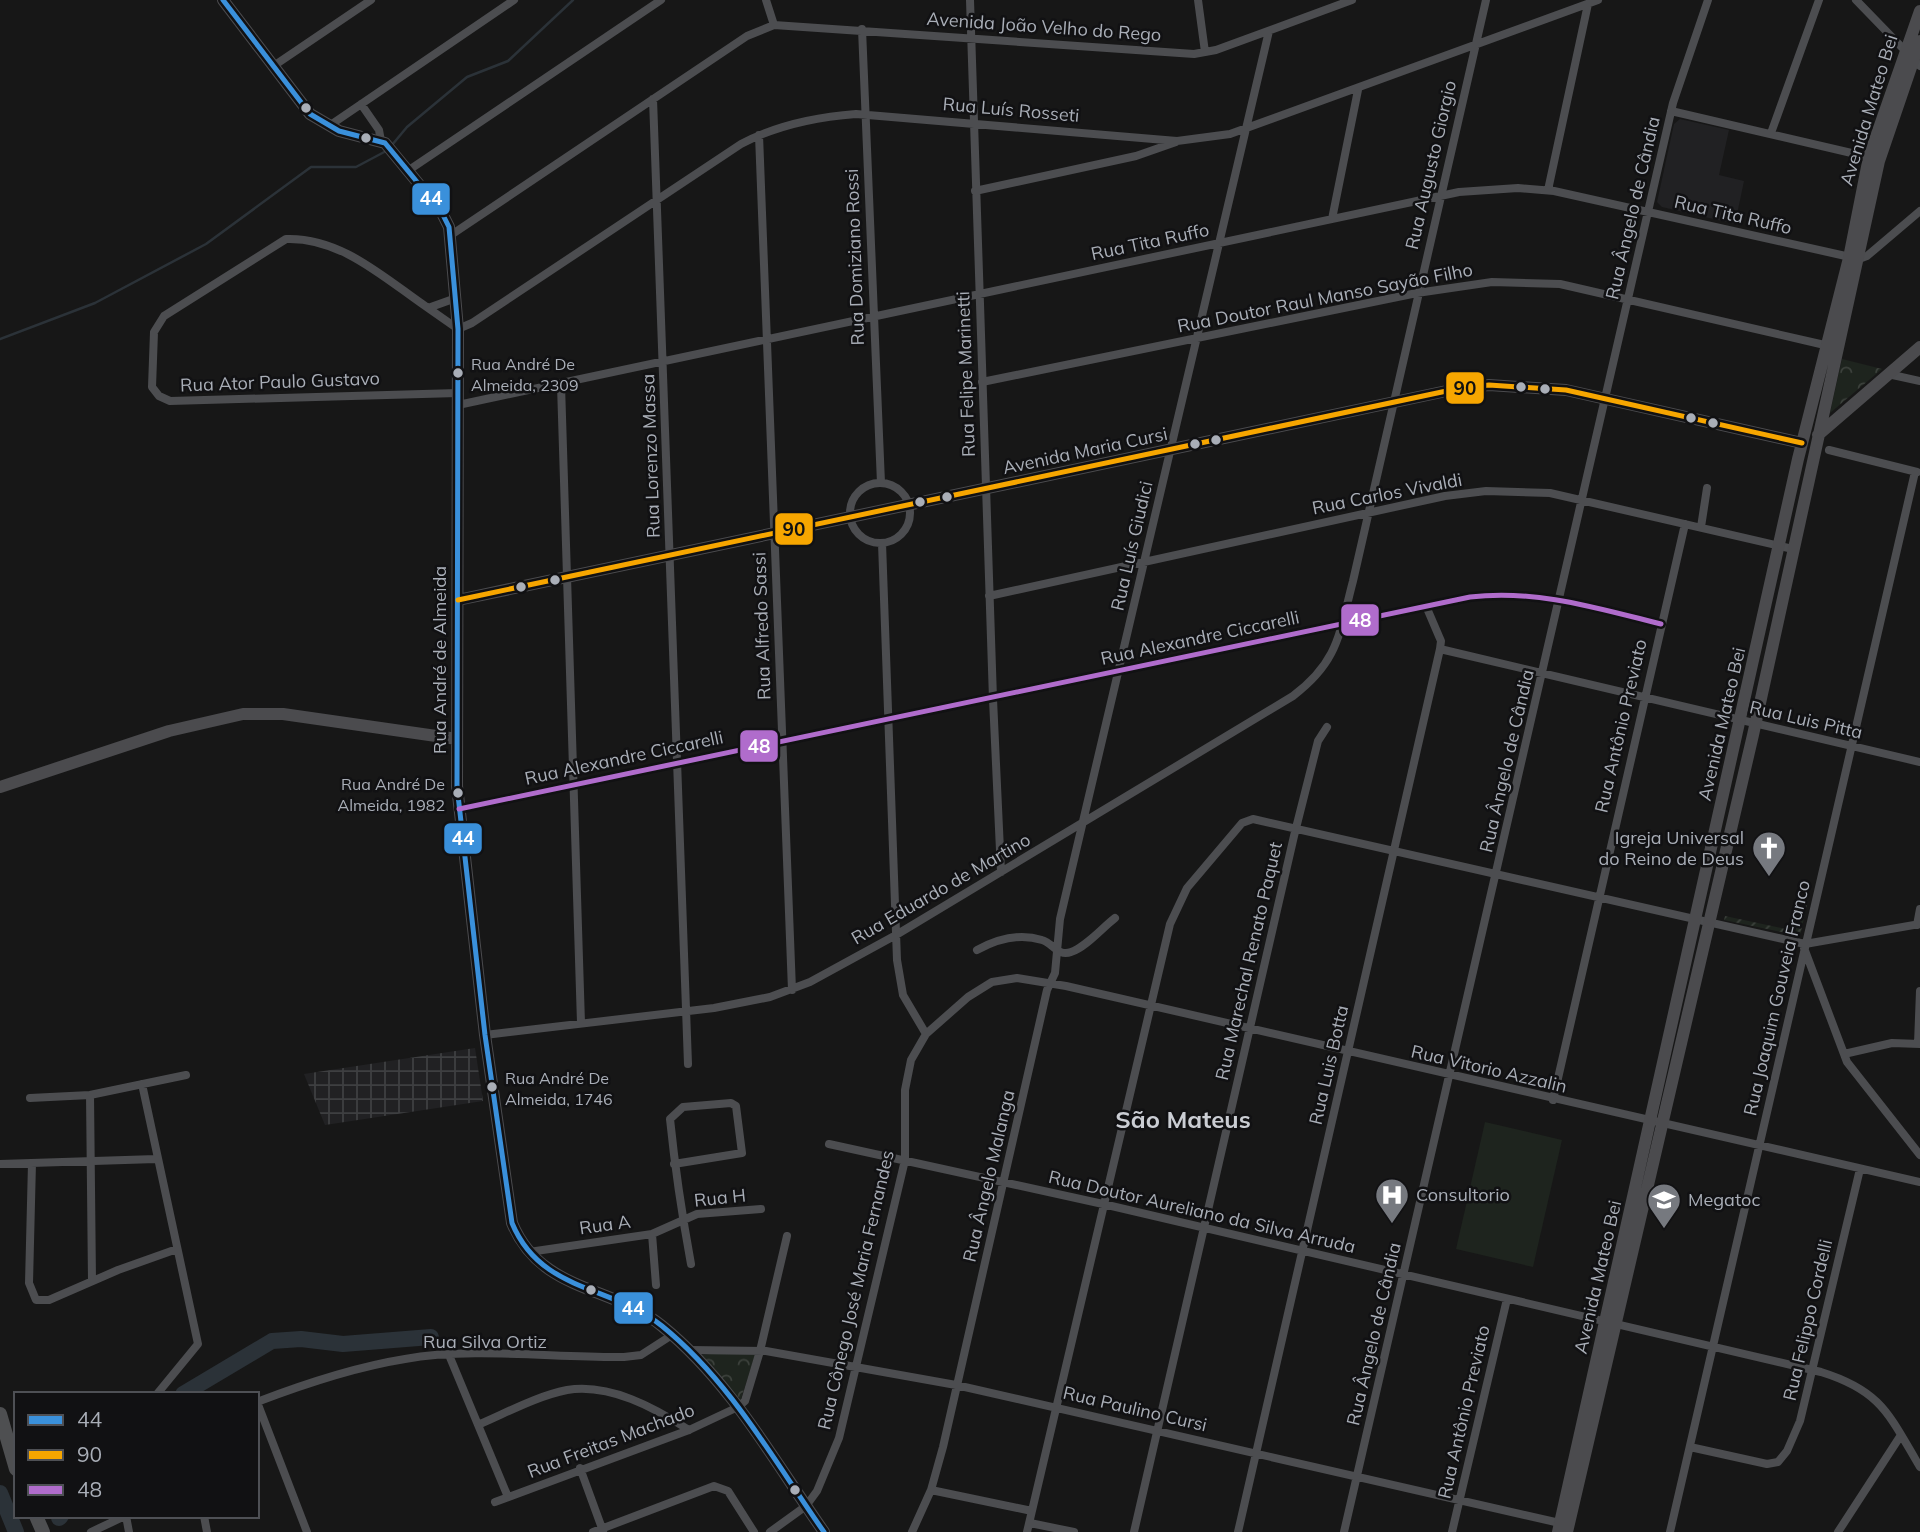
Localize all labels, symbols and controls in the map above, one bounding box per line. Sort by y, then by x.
street label: Avenida João Velho do Rego [926,7,1162,46]
street label: Avenida Mateo Bei [1835,32,1902,188]
street label: Rua Augusto Giorgio [1400,78,1461,252]
street label: Rua Luís Rosseti [942,92,1080,127]
unlabelled marker [299,101,313,115]
street label: Rua Ângelo de Cândia [1600,114,1665,302]
unlabelled marker [359,131,373,145]
street label: Rua Domiziano Rossi [840,168,869,346]
line badge: 44 [411,182,451,216]
text: 44 [420,186,443,210]
street label: Rua Tita Ruffo [1672,190,1794,239]
street label: Rua Tita Ruffo [1089,218,1211,265]
street label: Rua Doutor Raul Manso Sayão Filho [1175,258,1474,337]
street label: Rua Felipe Marinetti [951,291,980,457]
place label: Rua André De Almeida, 2309 [471,354,579,395]
marker: Rua André De Almeida, 2309 [451,366,465,380]
street label: Rua Ator Paulo Gustavo [180,367,380,396]
line badge: 90 [1445,371,1485,405]
street label: Rua Lorenzo Massa [636,374,665,538]
text: 90 [1454,376,1476,400]
unlabelled marker [1514,380,1528,394]
unlabelled marker [1538,382,1552,396]
unlabelled marker [1684,411,1698,425]
unlabelled marker [1706,416,1720,430]
street label: Avenida Maria Cursi [1000,422,1169,479]
unlabelled marker [1209,433,1223,447]
unlabelled marker [1188,437,1202,451]
street label: Rua Carlos Vivaldi [1310,468,1464,519]
street label: Rua Luís Giudici [1105,479,1158,613]
unlabelled marker [940,490,954,504]
unlabelled marker [913,495,927,509]
line badge: 90 [774,512,814,546]
text: 90 [783,517,805,541]
street label: Rua Alfredo Sassi [747,552,776,700]
street label: Rua André de Almeida [428,566,451,754]
unlabelled marker [548,573,562,587]
unlabelled marker [514,580,528,594]
line badge: 48 [1340,603,1380,637]
street label: Rua Alexandre Ciccarelli [1099,605,1301,670]
text: 48 [1349,608,1371,632]
street label: Rua Antônio Previato [1589,637,1652,815]
street label: Avenida Mateo Bei [1693,645,1750,803]
street label: Rua Ângelo de Cândia [1474,667,1539,855]
street label: Rua Luis Pitta [1747,695,1865,744]
street label: Rua Alexandre Ciccarelli [523,725,725,790]
line badge: 48 [739,729,779,763]
text: 48 [748,734,770,758]
place label: Rua André De Almeida, 1982 [337,774,445,815]
marker: Rua André De Almeida, 1982 [451,786,465,800]
line badge: 44 [443,822,483,855]
text: 44 [452,826,475,850]
place label: Igreja Universal do Reino de Deus [1599,826,1744,870]
street label: Rua Eduardo de Martino [847,828,1034,949]
church icon: Igreja Universal do Reino de Deus [1750,829,1788,878]
street label: Rua Marechal Renato Paquet [1210,839,1287,1082]
street label: Rua Joaquim Gouveia Franco [1738,878,1815,1118]
street label: Rua Luis Botta [1304,1003,1353,1127]
street label: Rua Vitorio Azzalin [1409,1039,1569,1098]
place label: Rua André De Almeida, 1746 [505,1068,613,1109]
marker: Rua André De Almeida, 1746 [485,1080,499,1094]
street label: Rua Ângelo Malanga [958,1088,1019,1264]
district label: São Mateus [1115,1104,1251,1134]
street label: Rua Cônego José Maria Fernandes [812,1148,899,1432]
street label: Rua Doutor Aureliano da Silva Arruda [1046,1165,1358,1258]
hospital icon: Consultorio [1373,1176,1411,1225]
school or university icon: Megatoc [1645,1181,1683,1230]
street label: Rua H [693,1183,747,1212]
place label: Consultorio [1416,1183,1510,1206]
place label: Megatoc [1688,1188,1760,1211]
street label: Avenida Mateo Bei [1569,1198,1626,1356]
street label: Rua A [578,1210,632,1239]
street label: Rua Felippo Cordelli [1778,1237,1837,1403]
street label: Rua Ângelo de Cândia [1341,1240,1406,1428]
unlabelled marker [584,1283,598,1297]
line badge: 44 [613,1291,654,1325]
text: 44 [622,1296,645,1320]
street label: Rua Antônio Previato [1432,1323,1495,1501]
street label: Rua Silva Ortiz [423,1330,547,1353]
street label: Rua Paulino Cursi [1061,1381,1209,1436]
legend [14,1392,259,1518]
street label: Rua Freitas Machado [524,1398,698,1483]
text: 44 [77,1406,103,1432]
text: 90 [77,1441,102,1467]
text: 48 [77,1476,102,1502]
unlabelled marker [788,1483,802,1497]

